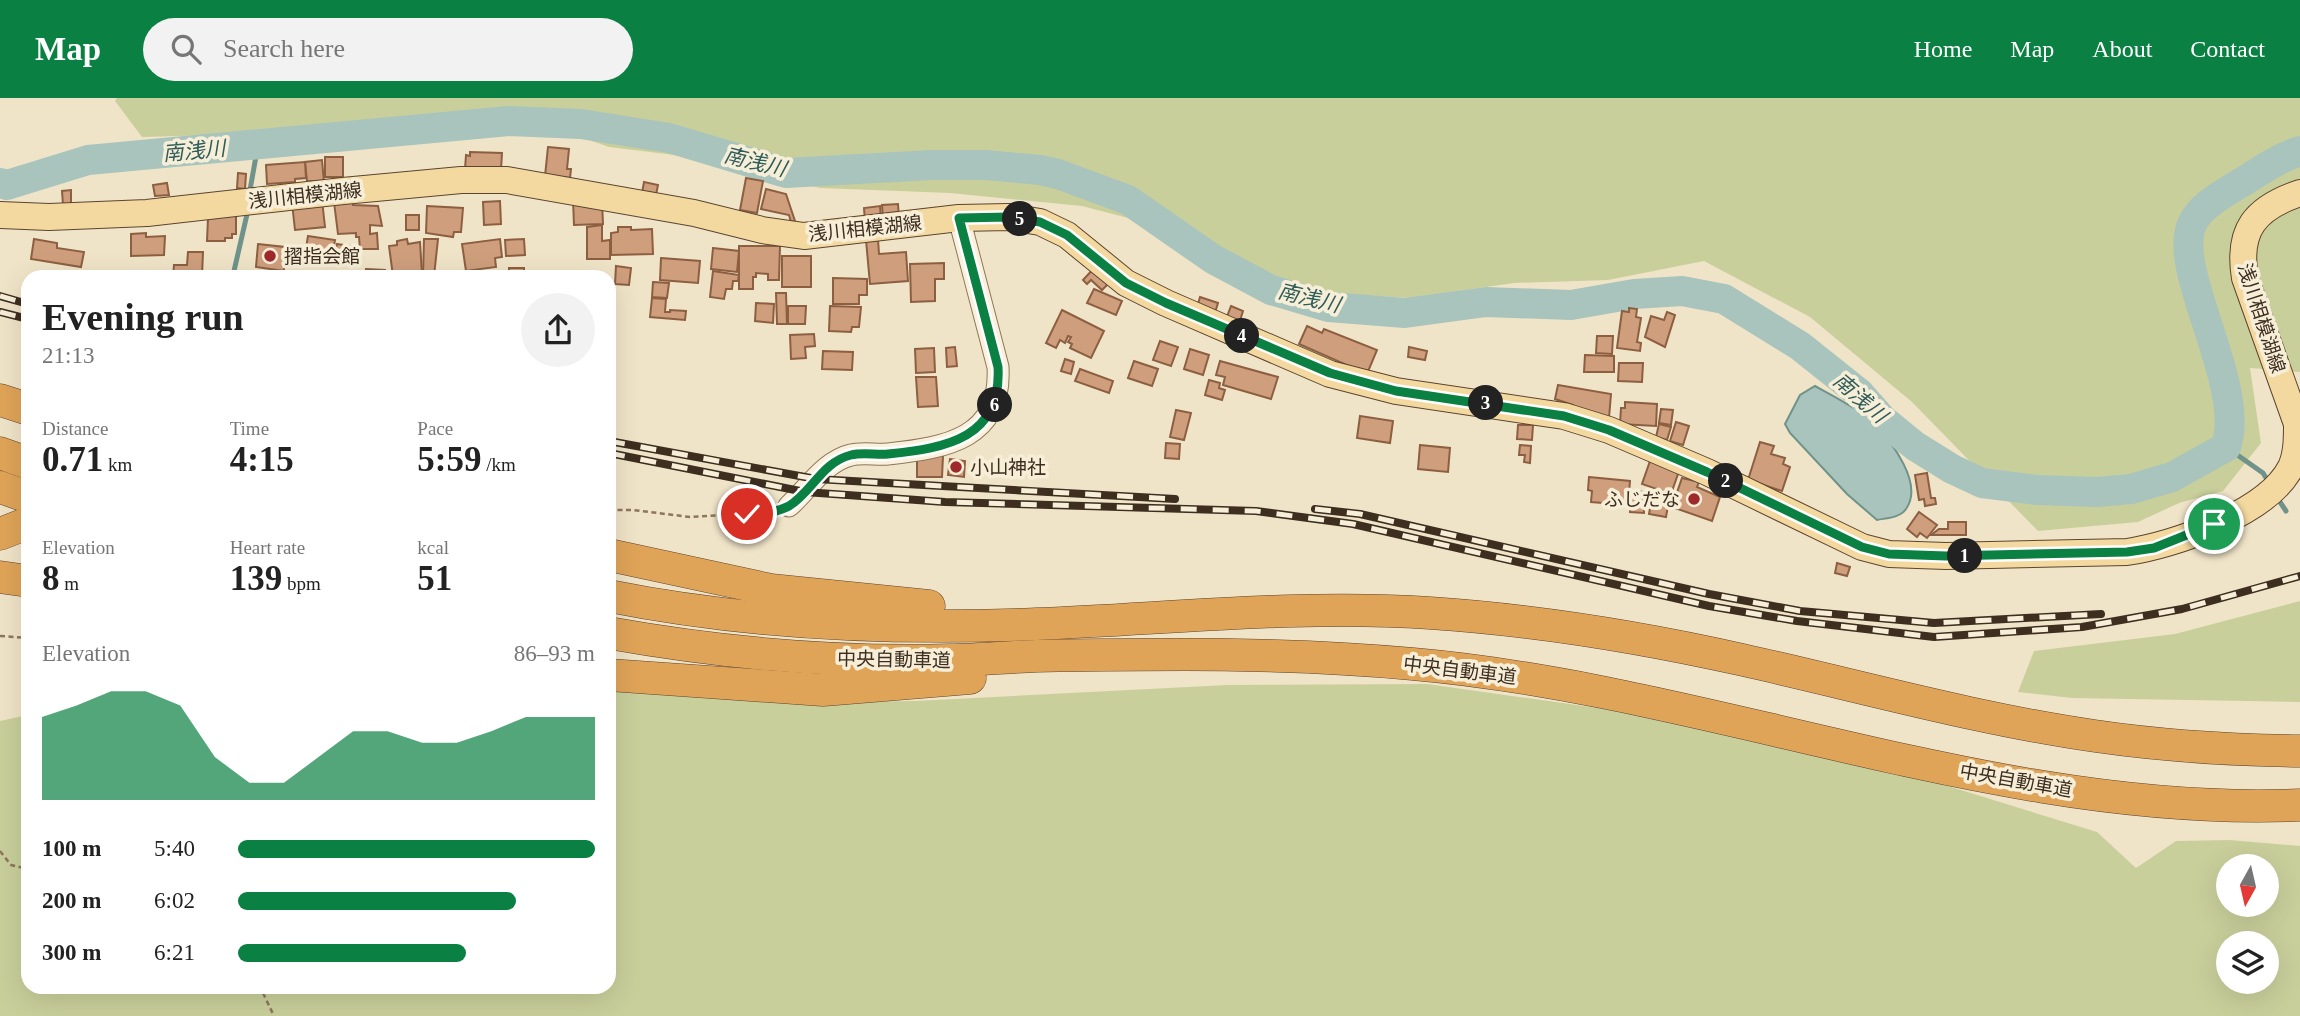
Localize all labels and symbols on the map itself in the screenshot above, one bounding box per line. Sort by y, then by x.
water label: 南浅川 [162,136,228,166]
water label: 南浅川 [722,143,790,182]
street label: 浅川相模湖線 [247,179,363,212]
pin: 5 [1002,202,1038,236]
street label: 浅川相模湖線 [807,212,923,245]
place label: 摺指会館 [284,246,360,267]
marker: 摺指会館 [262,248,278,264]
street label: 浅川相模湖線 [2234,261,2289,376]
water label: 南浅川 [1276,279,1344,318]
pin: 4 [1224,318,1260,354]
water label: 南浅川 [1828,368,1893,429]
pin: 3 [1468,386,1504,420]
pin: 6 [978,388,1012,422]
place label: 小山神社 [970,457,1046,478]
marker: 小山神社 [948,459,964,475]
pin: 2 [1708,464,1744,498]
pin [717,484,777,544]
place label: ふじだな [1604,489,1680,510]
marker: ふじだな [1686,491,1702,507]
pin [2184,494,2244,554]
pin: 1 [1948,538,1982,574]
street label: 中央自動車道 [837,648,951,671]
street label: 中央自動車道 [1402,653,1518,688]
street label: 中央自動車道 [1958,760,2074,801]
north arrow [2216,854,2278,917]

